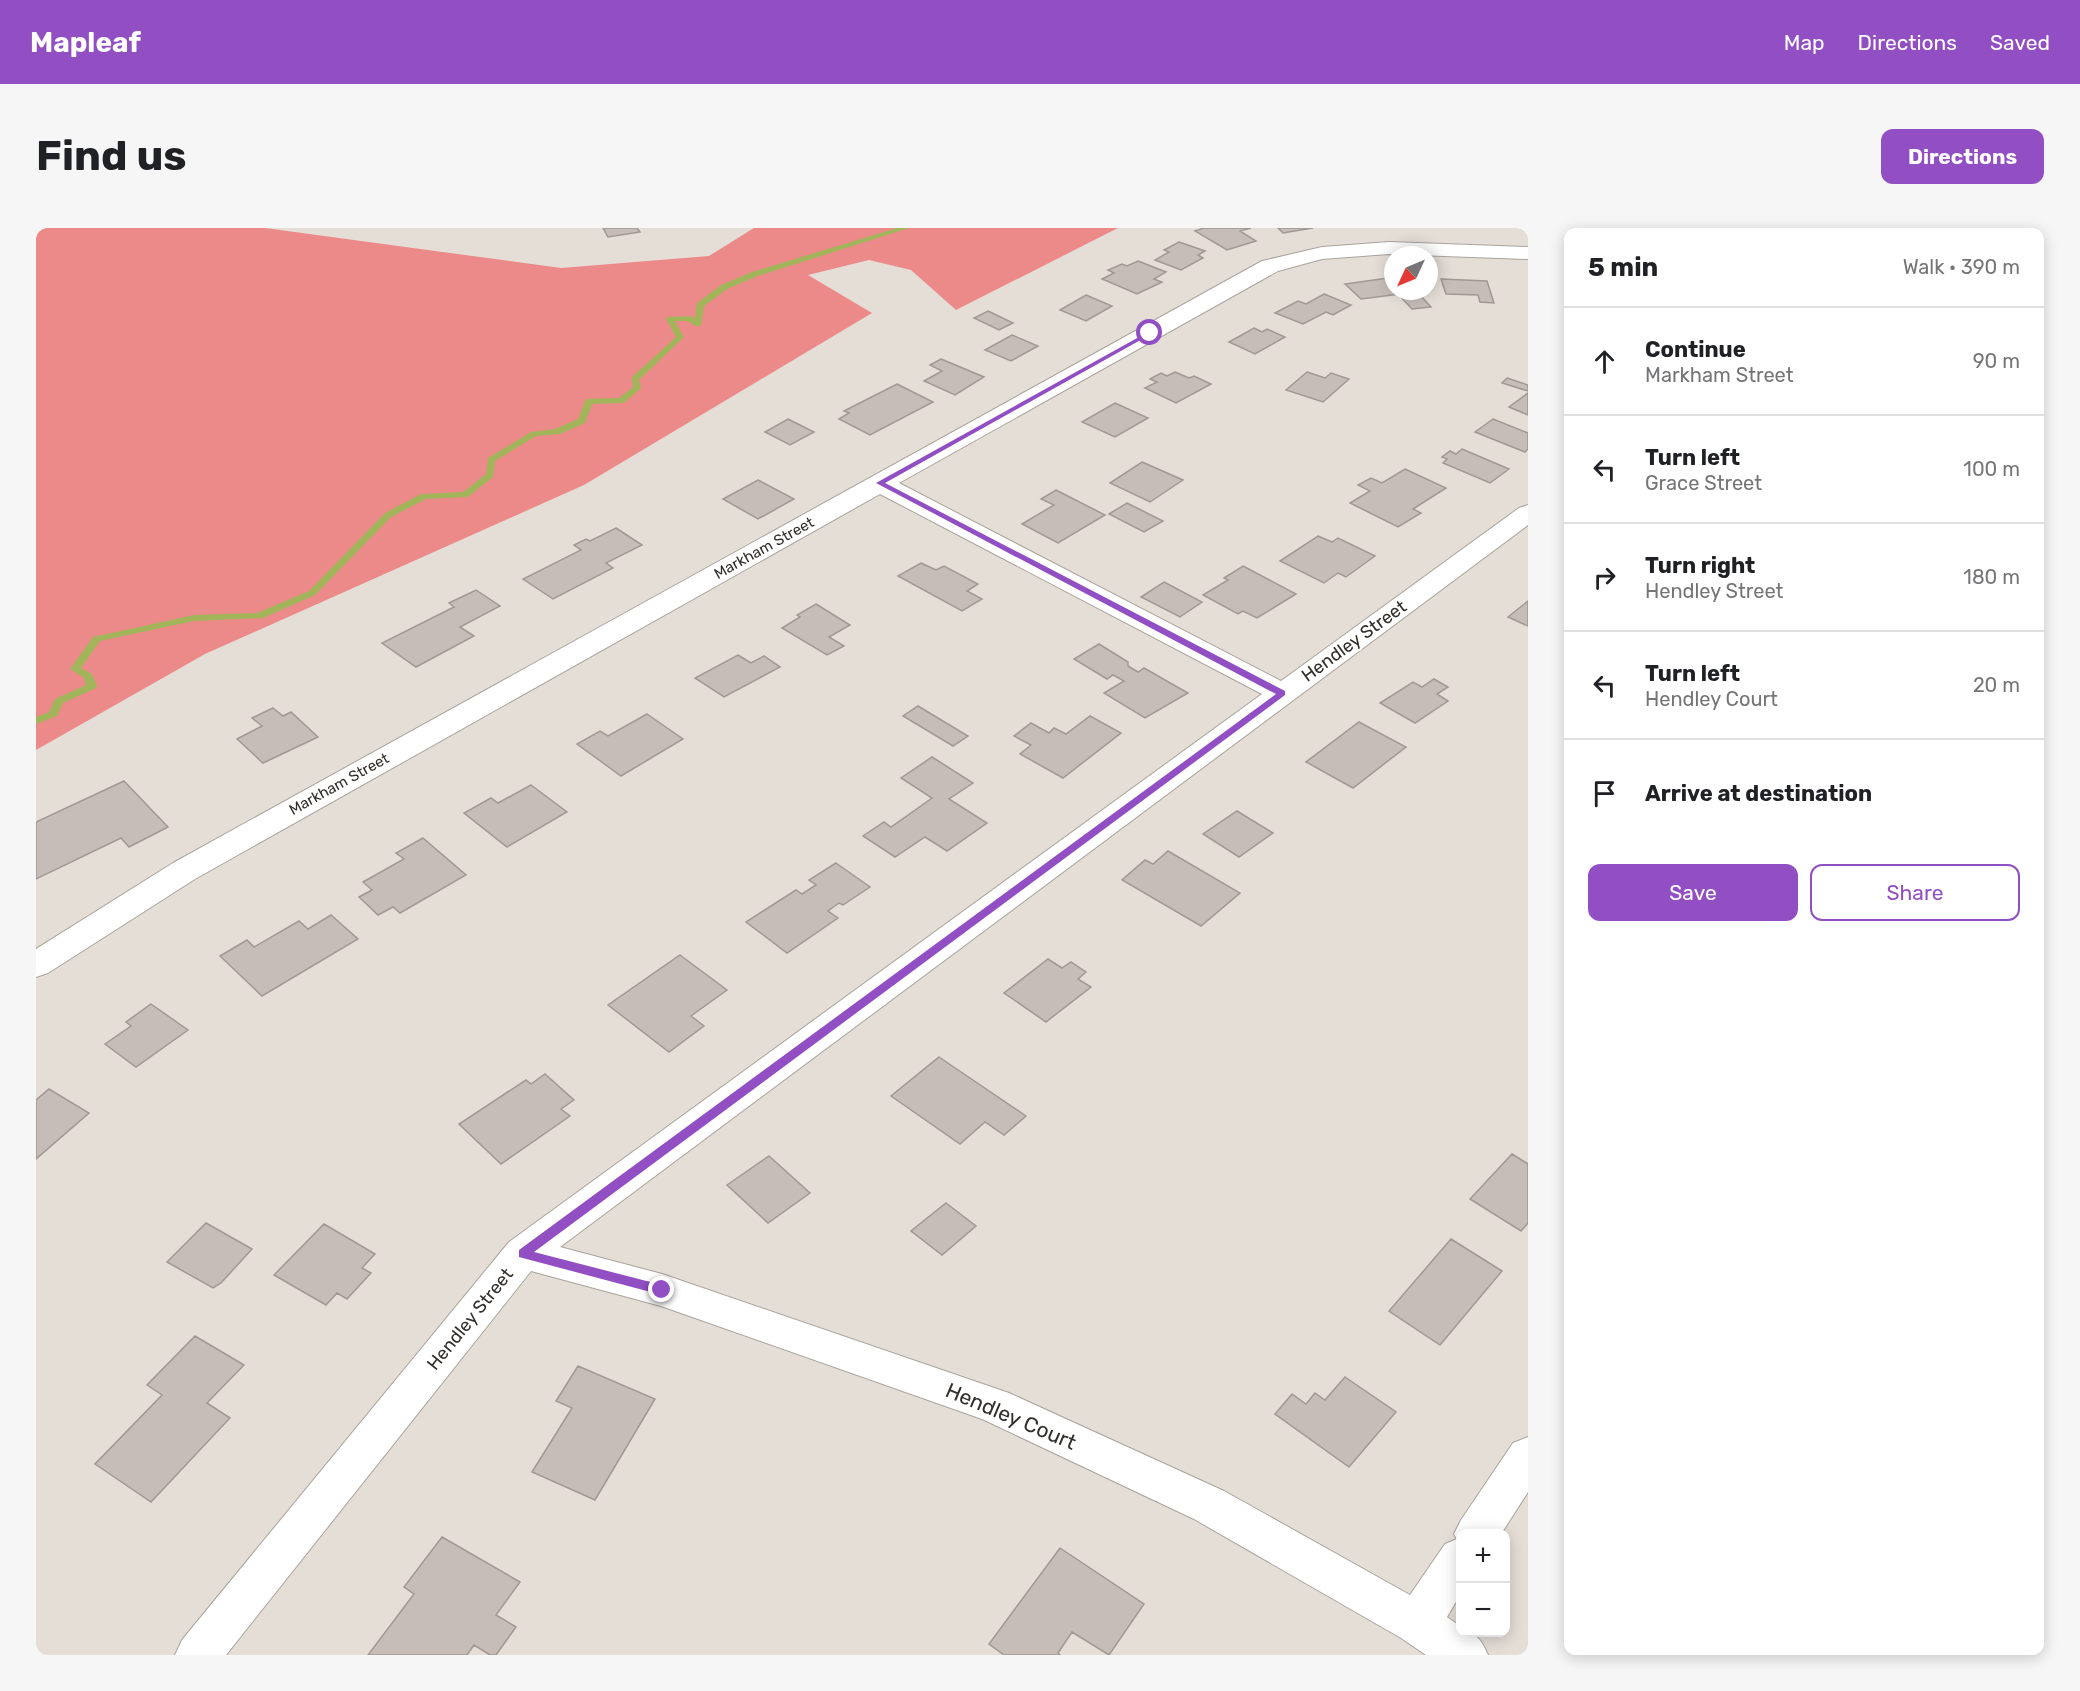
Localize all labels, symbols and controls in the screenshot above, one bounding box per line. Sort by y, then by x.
text: Mapleaf [30,26,141,59]
text: Map [1784,30,1825,55]
text: Directions [1858,30,1957,55]
text: Saved [1990,30,2050,55]
button: Directions [1881,129,2044,184]
text: Find us [36,131,187,181]
north arrow [1384,246,1438,300]
text: 5 min [1588,252,1658,283]
text: Walk · 390 m [1903,255,2020,279]
route start [1136,319,1162,345]
text: Continue [1645,336,1746,363]
icon: ahead [1588,345,1621,378]
text: 90 m [1973,349,2020,373]
text: Markham Street [1645,363,1794,387]
text: Turn left [1645,444,1740,471]
icon: left [1588,453,1621,486]
text: 100 m [1963,457,2020,481]
text: Grace Street [1645,471,1762,495]
street label: Markham Street [711,513,817,583]
text: Turn right [1645,552,1755,579]
icon: right [1588,561,1621,594]
text: 180 m [1963,565,2020,589]
text: Hendley Street [1645,579,1783,603]
street label: Hendley Street [1297,595,1411,687]
text: Turn left [1645,660,1740,687]
icon: left [1588,669,1621,702]
text: 20 m [1973,673,2020,697]
text: Hendley Court [1645,687,1778,711]
street label: Markham Street [286,749,392,819]
icon: arrive [1588,777,1621,810]
text: Arrive at destination [1645,780,1872,807]
button: Save [1588,864,1798,921]
button: Share [1810,864,2020,921]
street label: Hendley Street [422,1264,518,1374]
route end [648,1276,674,1302]
street label: Hendley Court [942,1377,1080,1455]
map controls [1456,1529,1510,1637]
button: + [1456,1529,1510,1583]
button: − [1456,1583,1510,1637]

